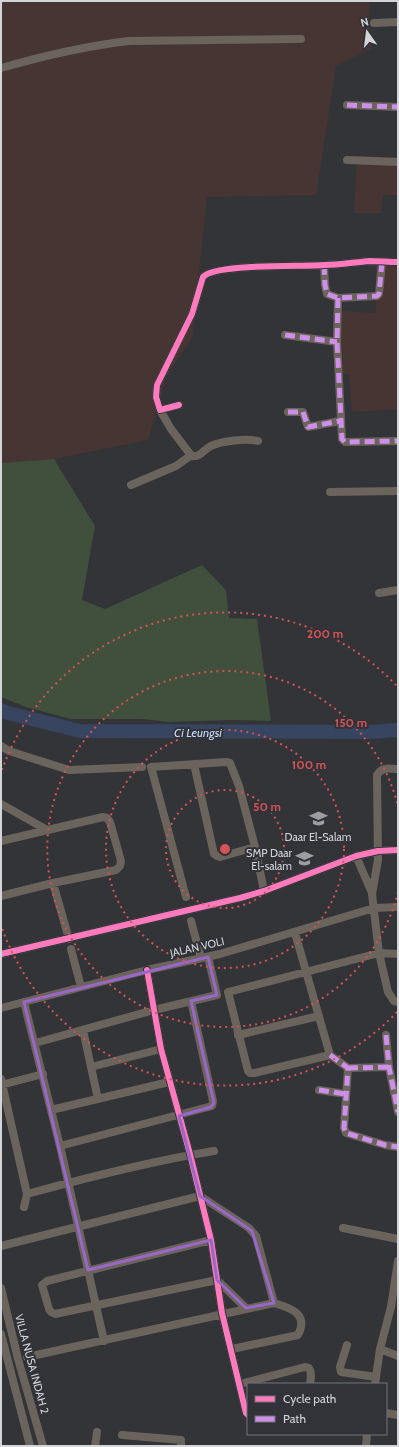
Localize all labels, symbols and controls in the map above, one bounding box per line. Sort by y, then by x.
north arrow [347,12,387,52]
text: N [359,15,370,30]
text: 200 m [307,626,343,641]
text: 150 m [335,715,367,730]
water label: Ci Leungsi [174,725,222,740]
text: 100 m [292,757,326,772]
text: 50 m [253,799,281,814]
school or university icon: Daar El-Salam [308,809,328,829]
place label: Daar El-Salam [285,830,352,844]
centre of rings [218,842,232,856]
place label: SMP Daar El-salam [246,846,293,873]
school or university icon: SMP Daar El-salam [295,849,315,869]
street label: JALAN VOLI [167,934,226,960]
street label: VILLA NUSA INDAH 2 [12,1313,52,1415]
legend [247,1383,387,1435]
text: Cycle path [283,1391,336,1406]
text: Path [283,1411,306,1426]

